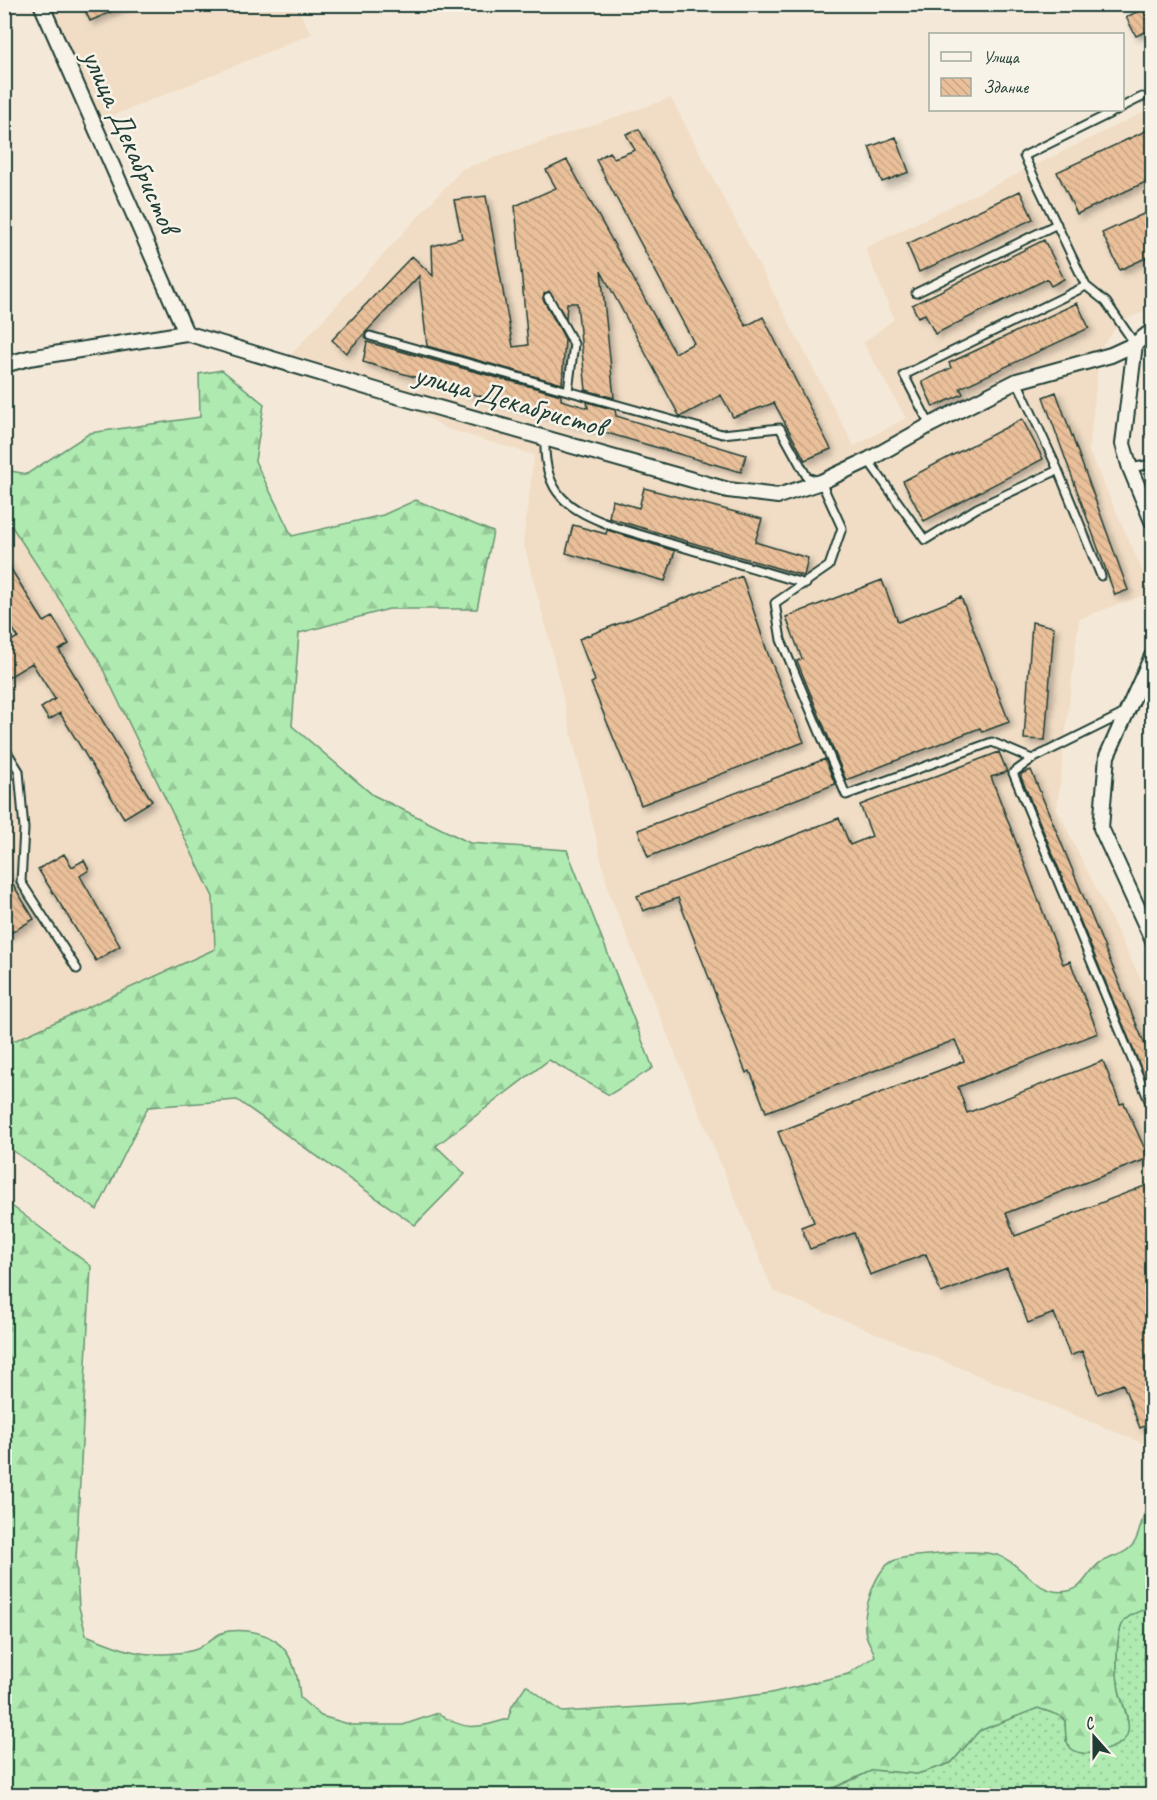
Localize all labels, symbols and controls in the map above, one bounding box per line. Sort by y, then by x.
legend [929,33,1124,111]
street label: улица Декабристов [73,42,191,244]
text: Улица [983,46,1020,68]
text: Здание [983,76,1029,98]
street label: улица Декабристов [408,354,615,447]
north arrow [1064,1707,1124,1767]
text: С [1082,1712,1098,1735]

